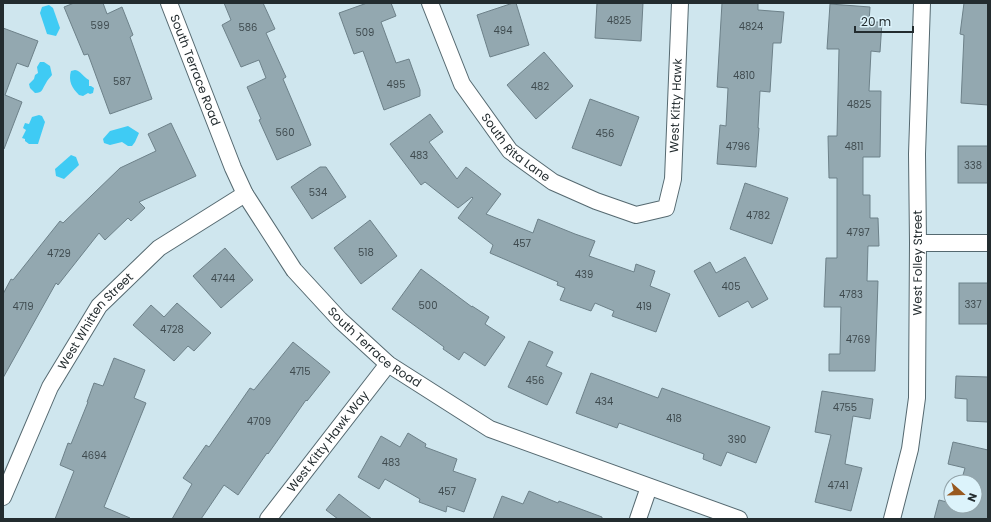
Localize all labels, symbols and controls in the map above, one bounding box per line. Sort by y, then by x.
scale bar [855,8,913,34]
street label: South Terrace Road [166,12,225,128]
house number: 4825 [607,13,631,28]
text: 20 m [861,13,891,30]
house number: 599 [91,18,109,33]
house number: 4824 [739,19,763,34]
house number: 586 [239,20,257,35]
house number: 494 [494,23,512,38]
house number: 509 [356,25,374,40]
street label: West Kitty Hawk [665,57,686,153]
house number: 4810 [733,68,755,83]
house number: 587 [113,74,132,89]
house number: 495 [387,77,405,92]
house number: 482 [531,79,549,94]
house number: 4825 [847,97,871,112]
street label: South Rita Lane [478,110,554,185]
house number: 560 [276,125,294,140]
house number: 456 [596,126,614,141]
house number: 4796 [726,139,750,154]
house number: 4811 [845,139,864,154]
house number: 483 [410,148,428,163]
house number: 338 [964,158,982,173]
house number: 534 [309,185,327,200]
house number: 4782 [746,208,770,223]
street label: West Folley Street [909,210,926,315]
house number: 4797 [846,225,870,240]
house number: 457 [513,236,532,251]
house number: 518 [358,245,374,260]
house number: 4729 [47,246,71,261]
house number: 439 [575,267,593,282]
street label: West Whitten Street [53,269,137,373]
house number: 4744 [211,271,235,286]
house number: 405 [722,279,740,294]
house number: 4783 [839,287,863,302]
house number: 337 [964,297,982,312]
house number: 500 [419,298,437,313]
house number: 4719 [12,299,34,314]
house number: 419 [636,299,652,314]
street label: South Terrace Road [324,303,425,391]
house number: 4728 [160,322,184,337]
house number: 4769 [846,332,870,347]
house number: 4715 [289,364,311,379]
house number: 456 [526,373,544,388]
street label: West Kitty Hawk Way [283,387,372,496]
house number: 434 [595,394,613,409]
house number: 4755 [833,400,857,415]
house number: 418 [666,411,682,426]
house number: 4709 [247,414,271,429]
house number: 390 [728,432,746,447]
house number: 4694 [81,448,107,463]
house number: 483 [382,455,400,470]
north arrow [943,474,983,514]
house number: 4741 [827,478,849,493]
house number: 457 [438,484,457,499]
text: N [963,491,981,504]

